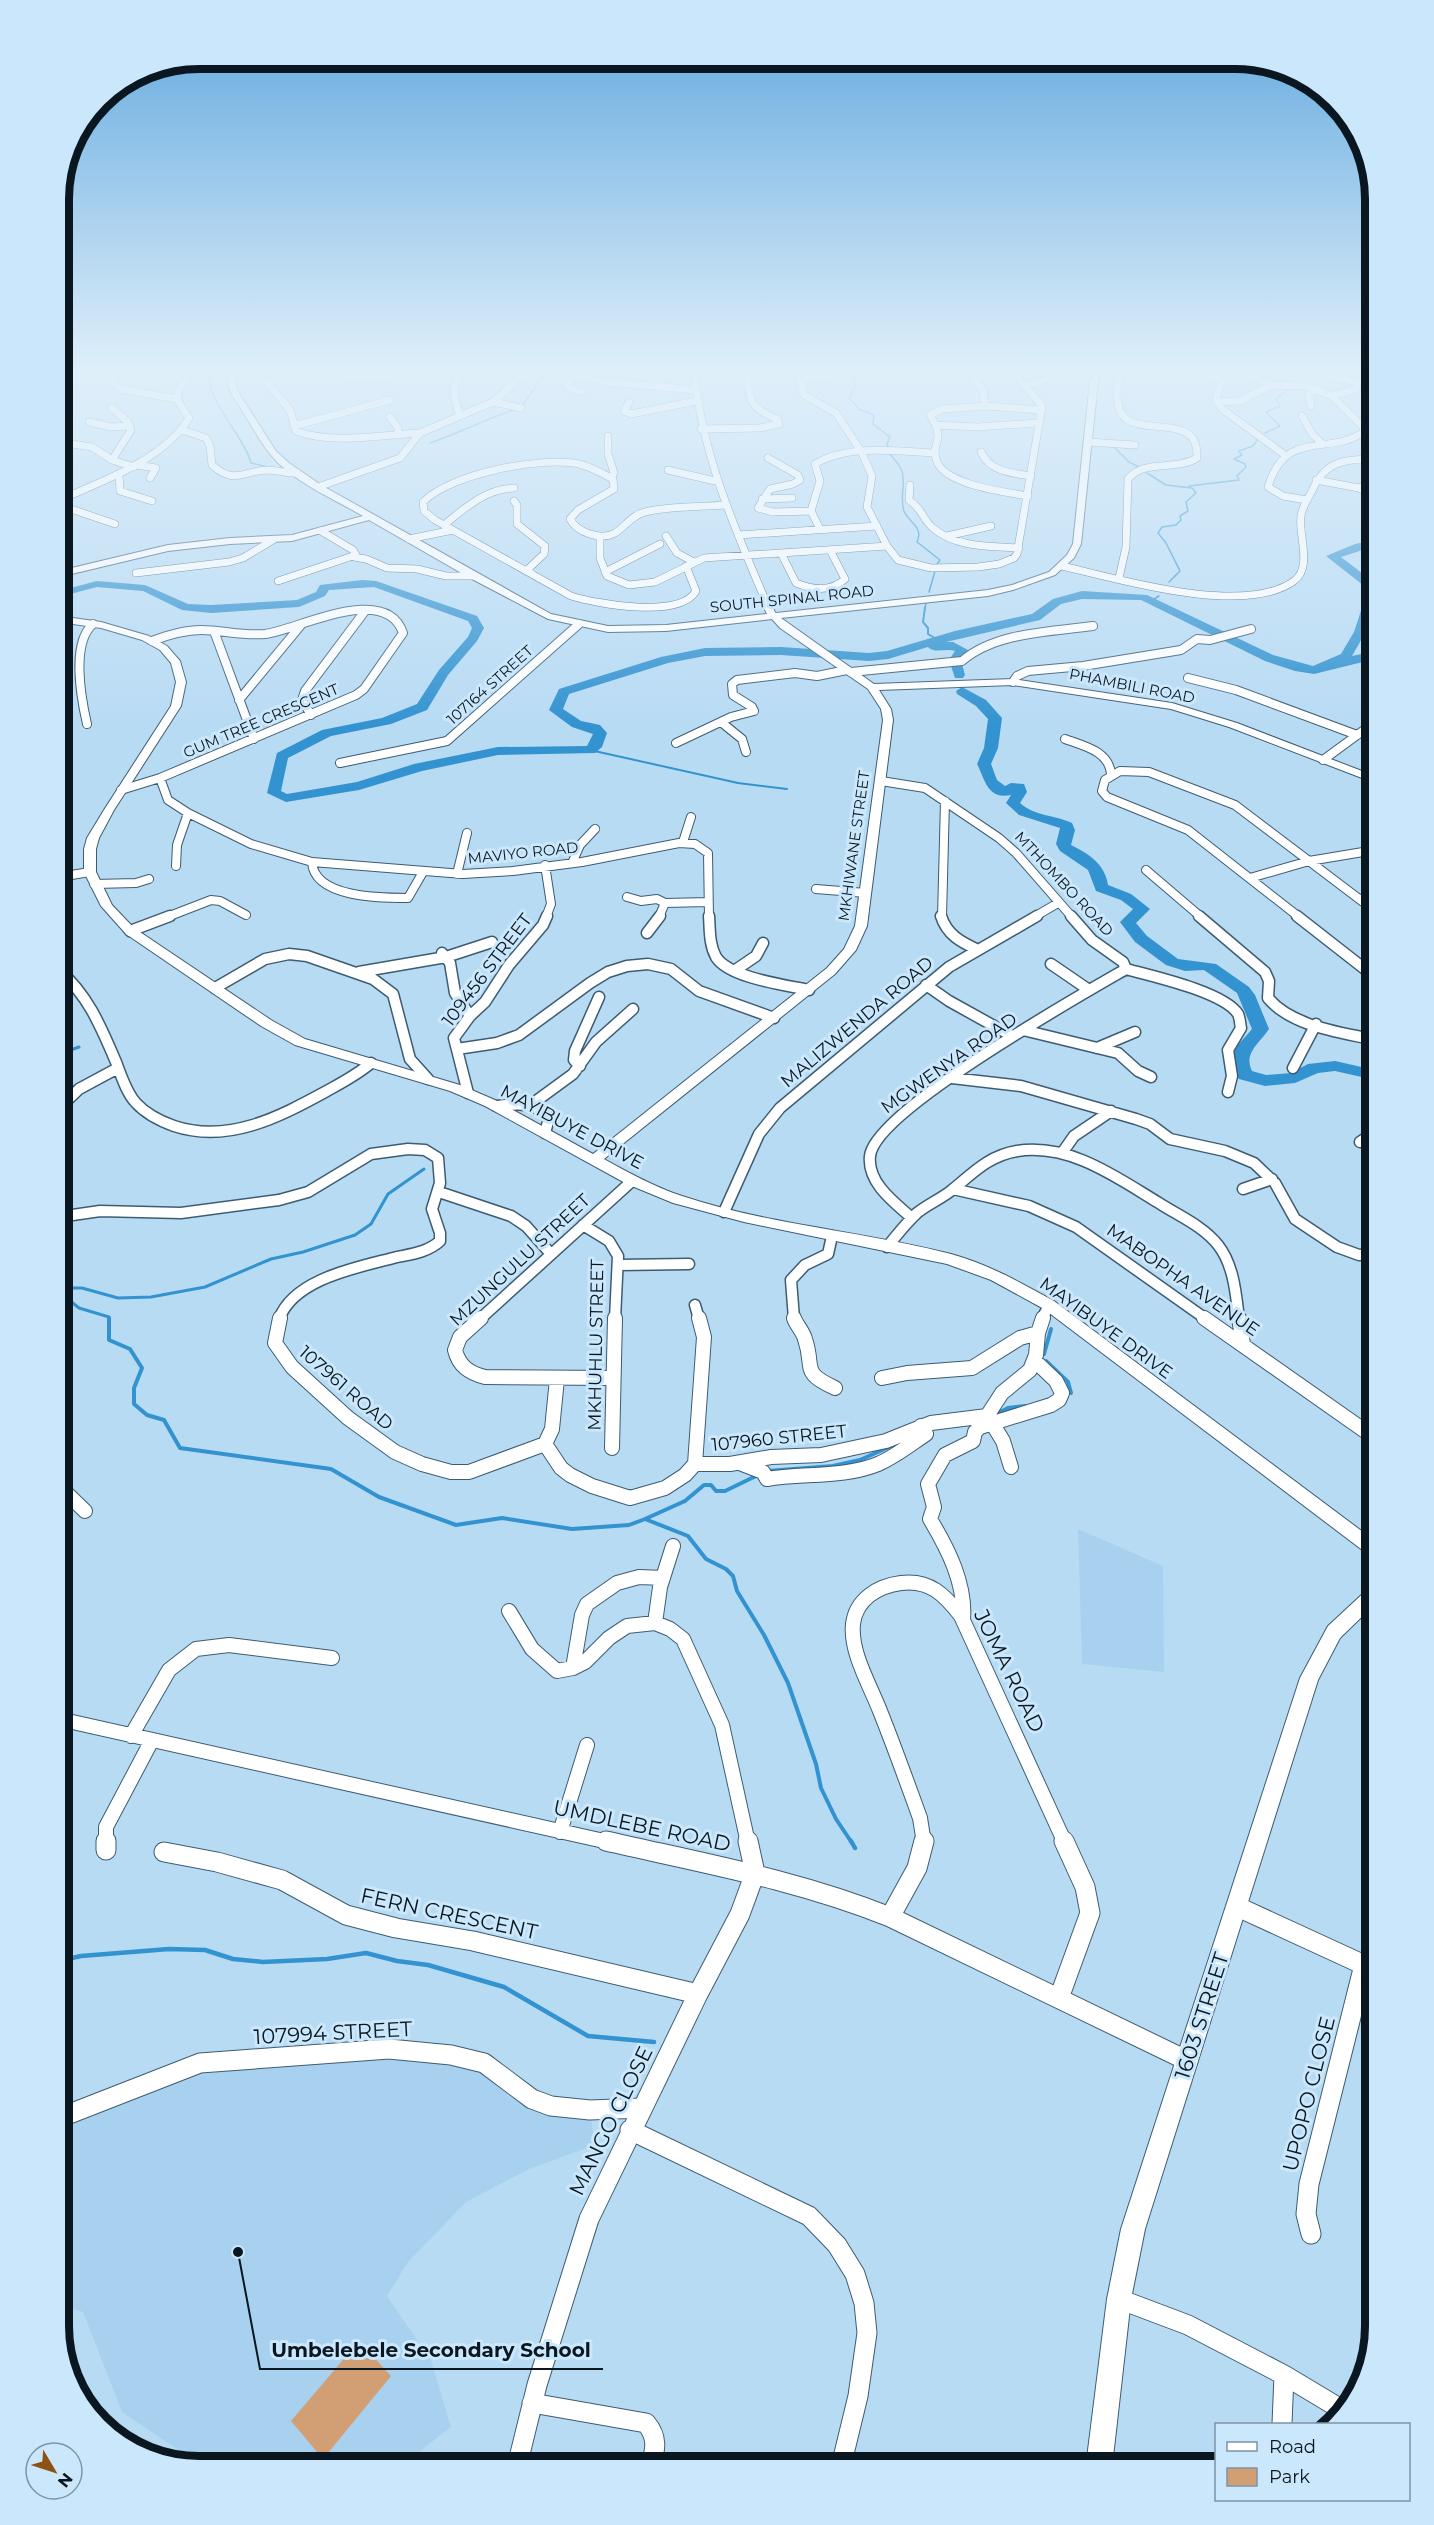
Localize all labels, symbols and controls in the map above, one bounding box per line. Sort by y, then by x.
street label: SOUTH SPINAL ROAD [709,580,875,617]
street label: 107164 STREET [442,641,537,728]
street label: PHAMBILI ROAD [1068,664,1196,707]
street label: GUM TREE CRESCENT [180,679,342,762]
street label: MKHIWANE STREET [834,769,874,922]
street label: MTHOMBO ROAD [1011,827,1118,940]
street label: MAVIYO ROAD [467,837,579,868]
street label: 109456 STREET [437,909,537,1031]
street label: MALIZWENDA ROAD [776,952,938,1092]
street label: MGWENYA ROAD [877,1008,1021,1118]
street label: MAYIBUYE DRIVE [497,1080,647,1174]
street label: MZUNGULU STREET [445,1189,595,1331]
street label: MABOPHA AVENUE [1102,1219,1264,1341]
street label: MKHUHLU STREET [584,1258,609,1431]
street label: MAYIBUYE DRIVE [1035,1272,1177,1384]
street label: 107961 ROAD [294,1341,398,1435]
street label: 107960 STREET [710,1420,848,1456]
street label: JOMA ROAD [968,1604,1050,1736]
street label: UMDLEBE ROAD [551,1794,733,1857]
street label: FERN CRESCENT [358,1883,540,1944]
street label: 1603 STREET [1169,1949,1234,2082]
street label: UPOPO CLOSE [1277,2014,1340,2174]
street label: 107994 STREET [253,2016,413,2049]
street label: MANGO CLOSE [564,2042,658,2200]
callout: Umbelebele Secondary School [260,2331,603,2369]
text: Umbelebele Secondary School [271,2338,591,2362]
legend [1215,2423,1410,2501]
text: Road [1269,2436,1316,2458]
north arrow [24,2441,84,2501]
text: Park [1269,2466,1310,2488]
text: N [54,2469,77,2491]

